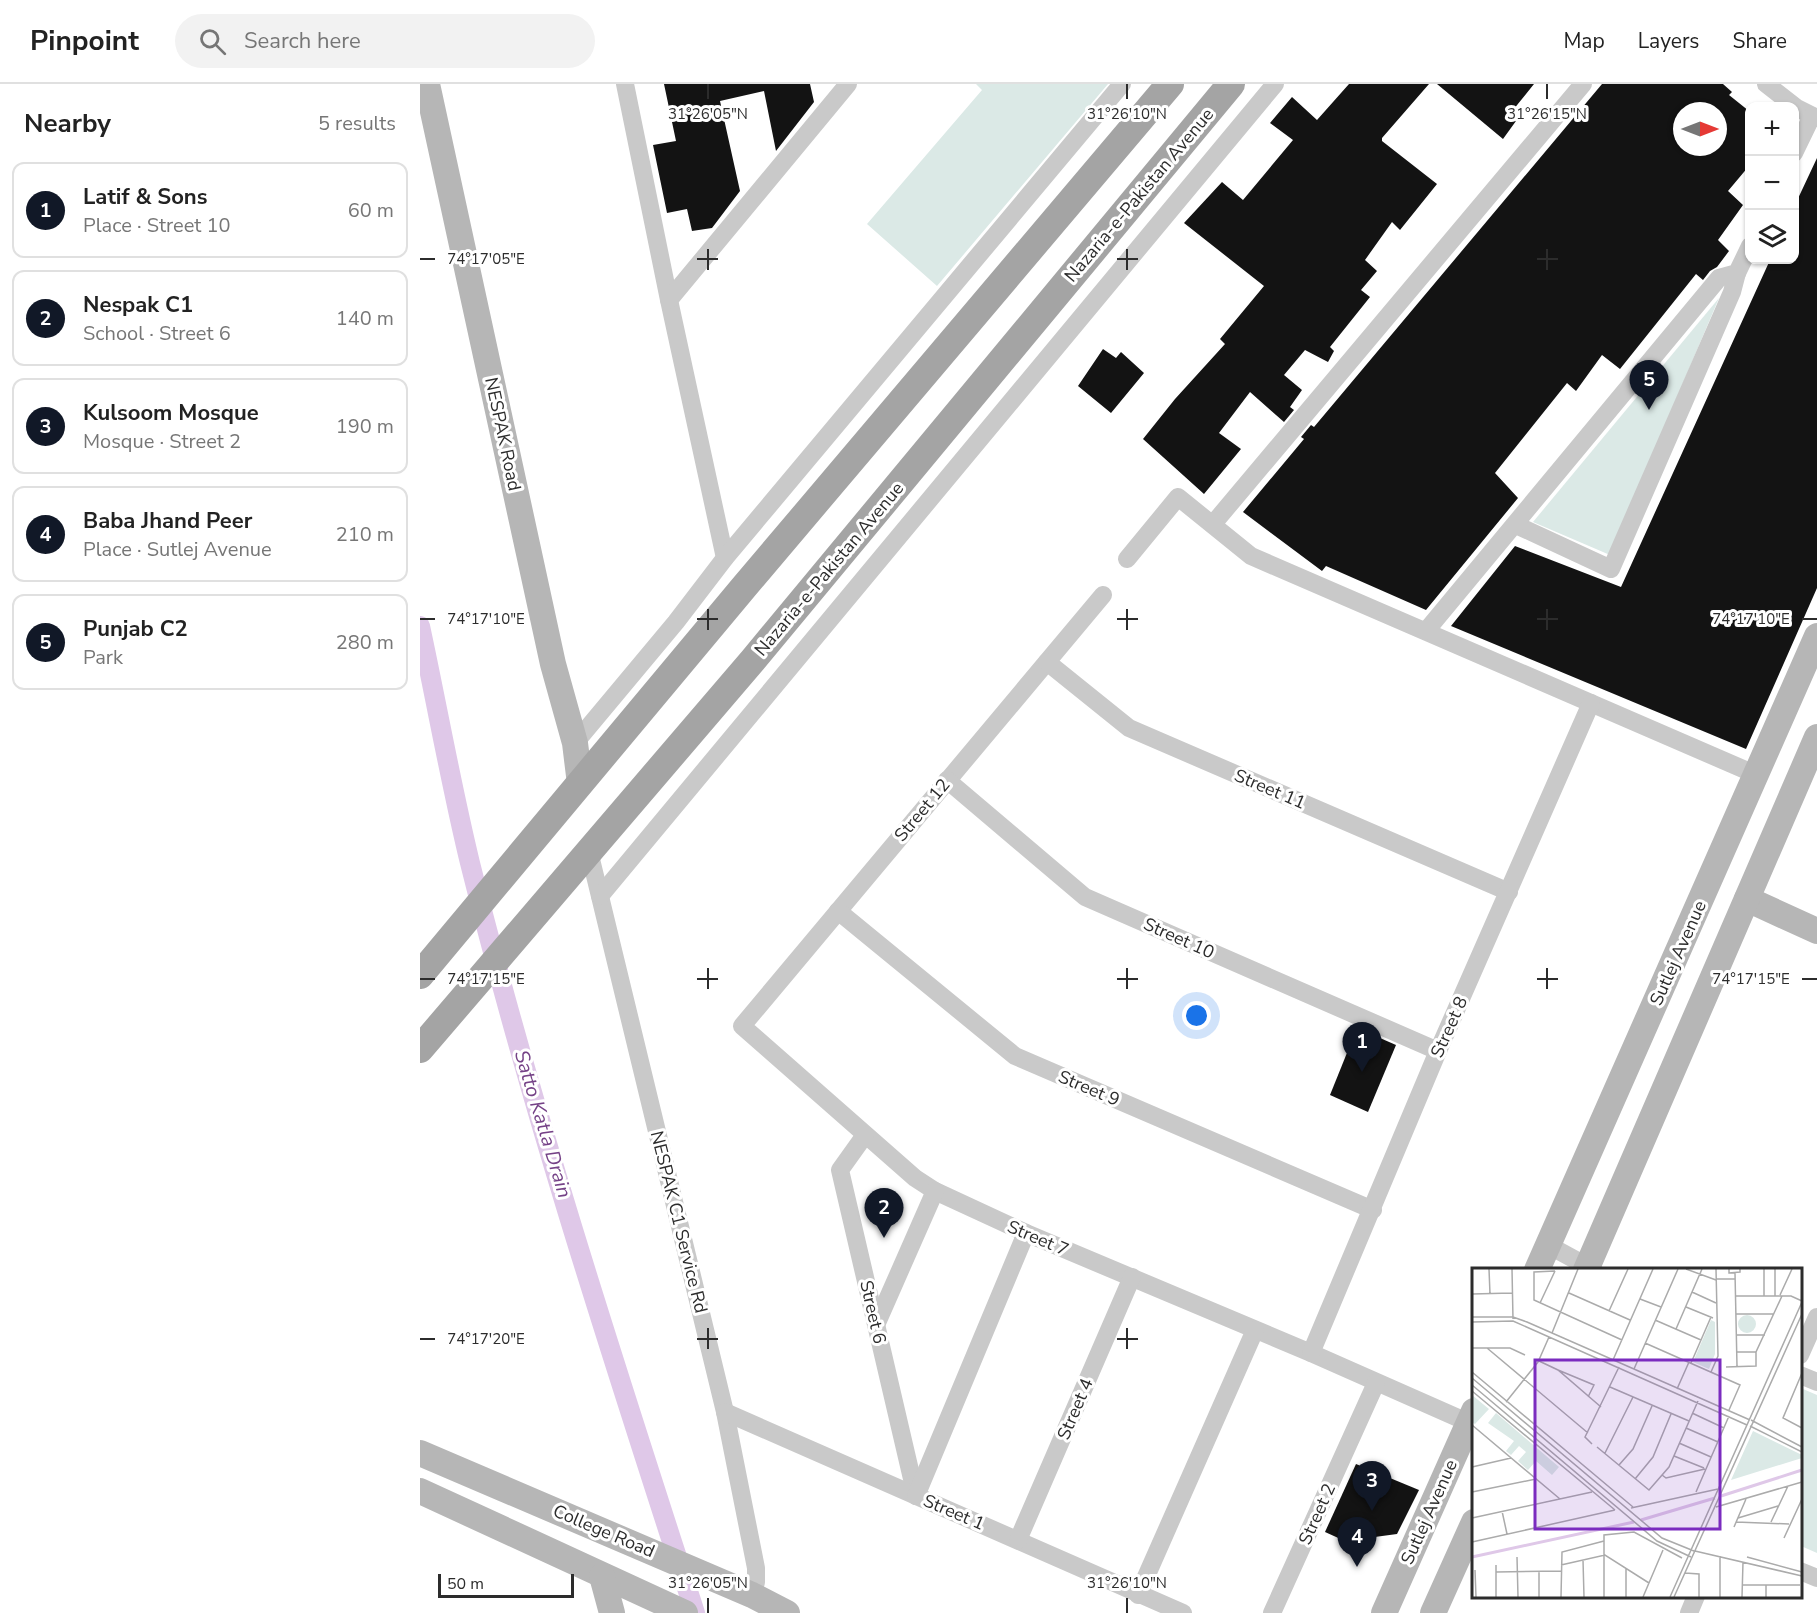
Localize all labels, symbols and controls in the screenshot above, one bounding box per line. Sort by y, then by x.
search box [175,14,595,68]
text: Pinpoint [30,22,139,60]
icon: search [196,25,229,58]
text: Search here [244,26,361,56]
text: Map [1563,27,1605,55]
text: Layers [1638,27,1699,55]
text: Share [1732,27,1787,55]
north arrow [1673,102,1727,156]
map controls [1745,102,1799,264]
button: + [1745,102,1799,156]
street label: Nazaria-e-Pakistan Avenue [1059,103,1219,287]
text: 31°26'05"N [668,104,748,124]
text: 31°26'10"N [1087,104,1167,124]
text: 31°26'15"N [1507,104,1587,124]
text: Nearby [24,106,111,141]
text: 5 results [318,110,396,137]
button: − [1745,156,1799,210]
text: Latif & Sons [83,182,207,212]
text: 1 [40,197,52,224]
text: 60 m [348,197,394,224]
button: layers [1745,210,1799,264]
text: Place · Street 10 [83,212,230,239]
text: 74°17'05"E [447,249,525,269]
text: Nespak C1 [83,290,193,320]
text: 2 [40,305,52,332]
text: 140 m [336,305,394,332]
text: School · Street 6 [83,320,231,347]
pin: 5 [1630,360,1668,410]
street label: NESPAK Road [479,375,527,493]
text: Kulsoom Mosque [83,398,259,428]
text: 3 [40,413,52,440]
text: 190 m [336,413,394,440]
text: Mosque · Street 2 [83,428,241,455]
street label: Nazaria-e-Pakistan Avenue [749,477,909,661]
text: Baba Jhand Peer [83,506,252,536]
text: 4 [40,521,52,548]
text: 210 m [336,521,394,548]
text: Place · Sutlej Avenue [83,536,272,563]
text: 74°17'10"E [447,609,525,629]
text: 74°17'10"E [1712,609,1790,629]
text: Punjab C2 [83,614,188,644]
text: 5 [40,629,52,656]
text: 280 m [336,629,394,656]
text: Park [83,644,123,671]
street label: Street 11 [1231,763,1309,815]
street label: Street 12 [889,773,955,847]
street label: Sutlej Avenue [1644,897,1712,1009]
street label: Street 10 [1140,912,1218,964]
text: 74°17'15"E [447,969,525,989]
text: 74°17'15"E [1712,969,1790,989]
street label: Street 8 [1425,993,1473,1061]
your location [1182,1001,1211,1030]
pin: 1 [1342,1022,1382,1072]
water label: Satto Katla Drain [508,1047,578,1201]
street label: Street 9 [1055,1064,1123,1112]
street label: NESPAK C1 Service Rd [645,1128,713,1316]
pin: 2 [864,1188,904,1238]
street label: Street 7 [1004,1214,1072,1262]
inset map [1472,1268,1802,1598]
street label: Street 6 [854,1278,892,1346]
text: 74°17'20"E [447,1329,525,1349]
street label: Street 4 [1051,1374,1099,1443]
street label: Sutlej Avenue [1395,1456,1463,1568]
pin: 3 [1352,1462,1392,1511]
street label: Street 2 [1293,1480,1341,1548]
street label: Street 1 [920,1488,988,1536]
street label: College Road [549,1499,659,1563]
pin: 4 [1338,1518,1376,1567]
scale bar [438,1571,574,1598]
text: 50 m [447,1573,484,1595]
text: 31°26'05"N [668,1573,748,1593]
text: 31°26'10"N [1087,1573,1167,1593]

